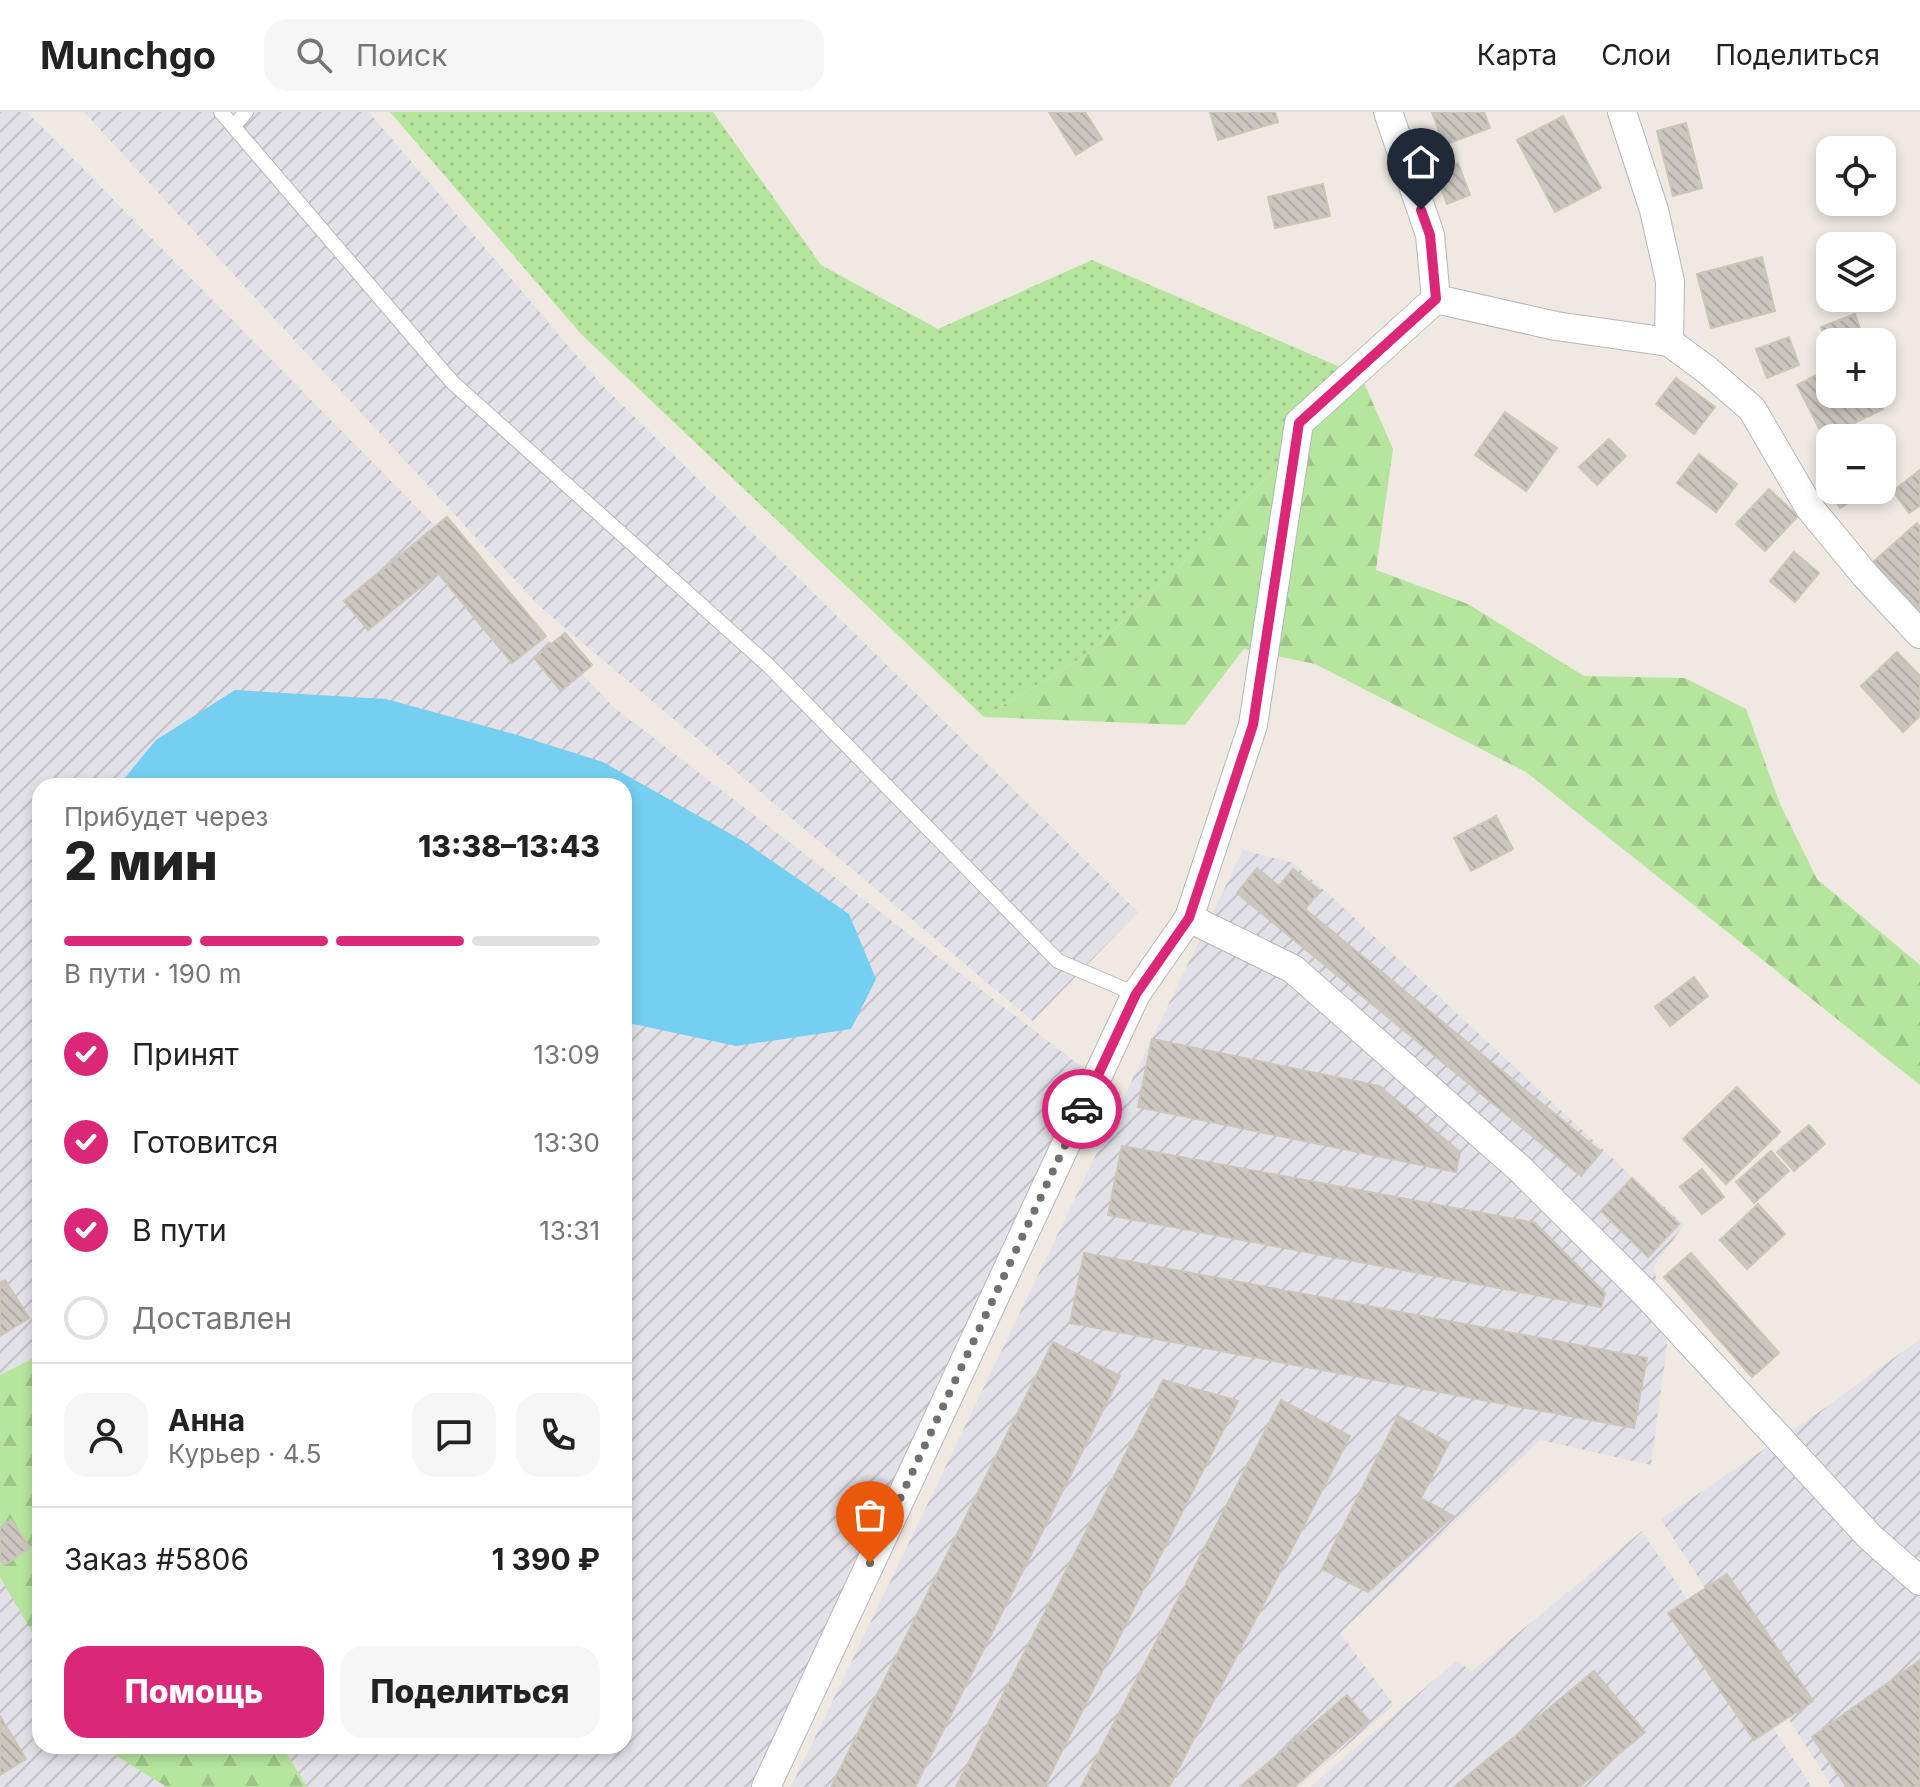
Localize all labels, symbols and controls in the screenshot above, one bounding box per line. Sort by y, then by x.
search box [264,19,824,91]
text: Munchgo [40,32,216,78]
icon: search [292,33,336,77]
text: Поиск [356,37,447,73]
text: Карта [1477,38,1557,72]
text: Слои [1601,38,1671,72]
text: Поделиться [1715,38,1880,72]
pin [1387,128,1455,210]
map controls [1816,136,1896,504]
button: locate [1816,136,1896,216]
icon: home [1399,140,1443,184]
button: layers [1816,232,1896,312]
button: + [1816,328,1896,408]
button: − [1816,424,1896,504]
text: Прибудет через [64,801,268,832]
text: 13:38–13:43 [418,828,600,864]
text: 2 мин [64,830,218,893]
text: В пути · 190 m [64,958,241,989]
icon: check [64,1032,108,1076]
text: Принят [132,1036,239,1072]
text: 13:09 [533,1039,600,1070]
courier [1042,1069,1122,1149]
icon: car [1060,1087,1104,1131]
icon: check [64,1120,108,1164]
text: Готовится [132,1124,278,1160]
text: 13:30 [533,1127,600,1158]
icon: check [64,1208,108,1252]
text: В пути [132,1212,227,1248]
text: 13:31 [539,1215,600,1246]
text: Доставлен [132,1300,292,1336]
button: person [64,1393,148,1477]
button: chat [412,1393,496,1477]
button: phone [516,1393,600,1477]
text: Анна [168,1402,245,1438]
text: Курьер · 4.5 [168,1438,322,1469]
pin [836,1481,904,1563]
icon: bag [848,1493,892,1537]
text: Заказ #5806 [64,1541,249,1577]
text: 1 390 ₽ [492,1541,600,1577]
button: Помощь [64,1646,324,1738]
button: Поделиться [340,1646,600,1738]

